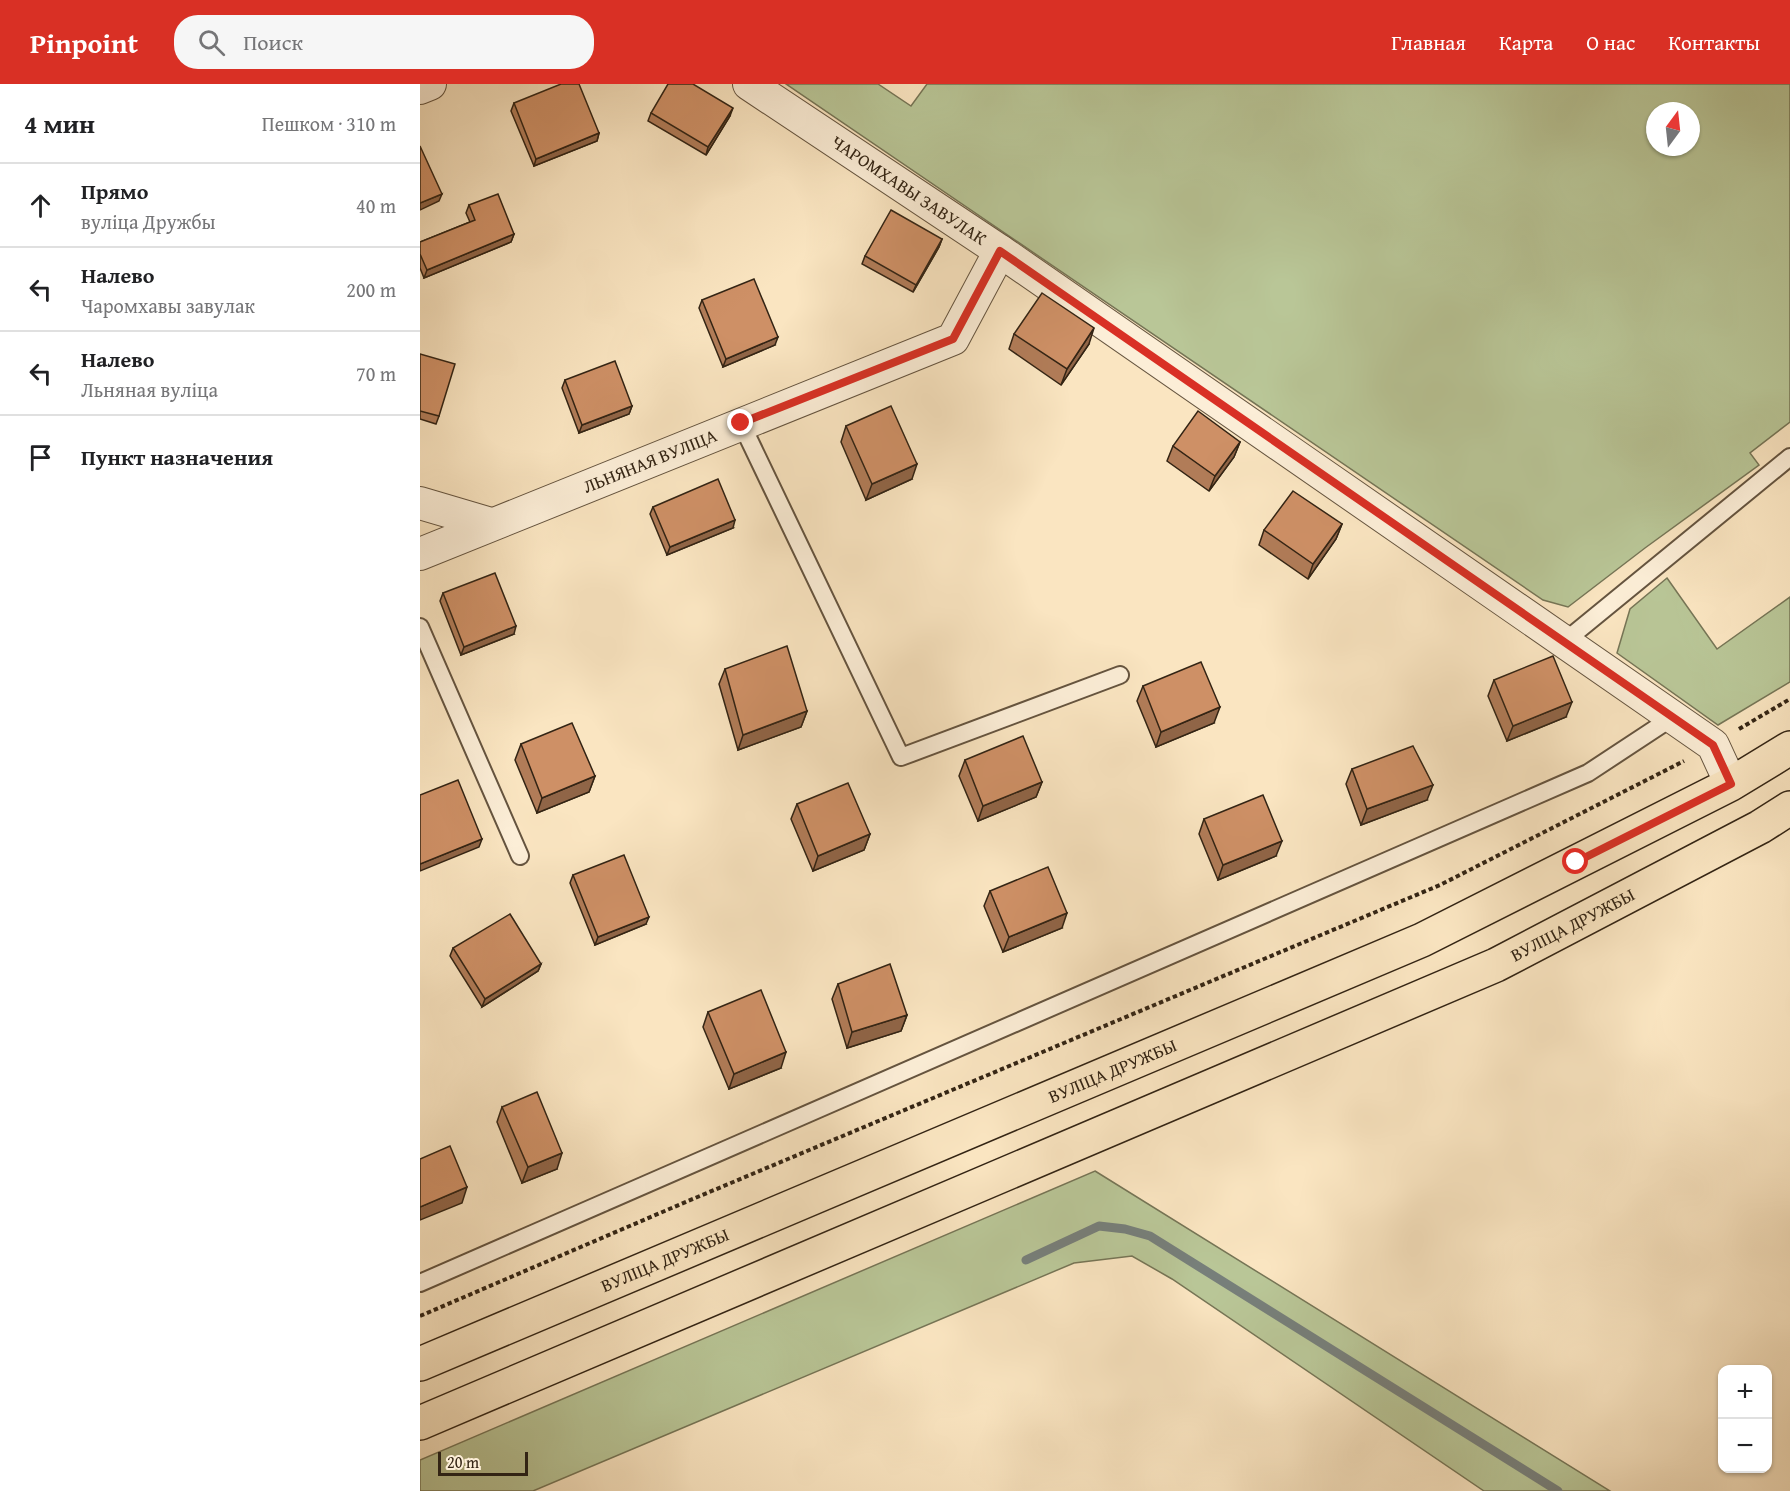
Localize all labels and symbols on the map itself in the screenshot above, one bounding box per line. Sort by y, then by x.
north arrow [1646,102,1700,156]
street label: ЧАРОМХАВЫ ЗАВУЛАК [826,128,992,252]
route end [727,409,753,435]
street label: ЛЬНЯНАЯ ВУЛІЦА [579,422,721,500]
route start [1562,848,1588,874]
street label: ВУЛІЦА ДРУЖБЫ [1506,881,1640,968]
street label: ВУЛІЦА ДРУЖБЫ [1044,1031,1181,1110]
street label: ВУЛІЦА ДРУЖБЫ [596,1221,733,1299]
scale bar [438,1449,528,1476]

